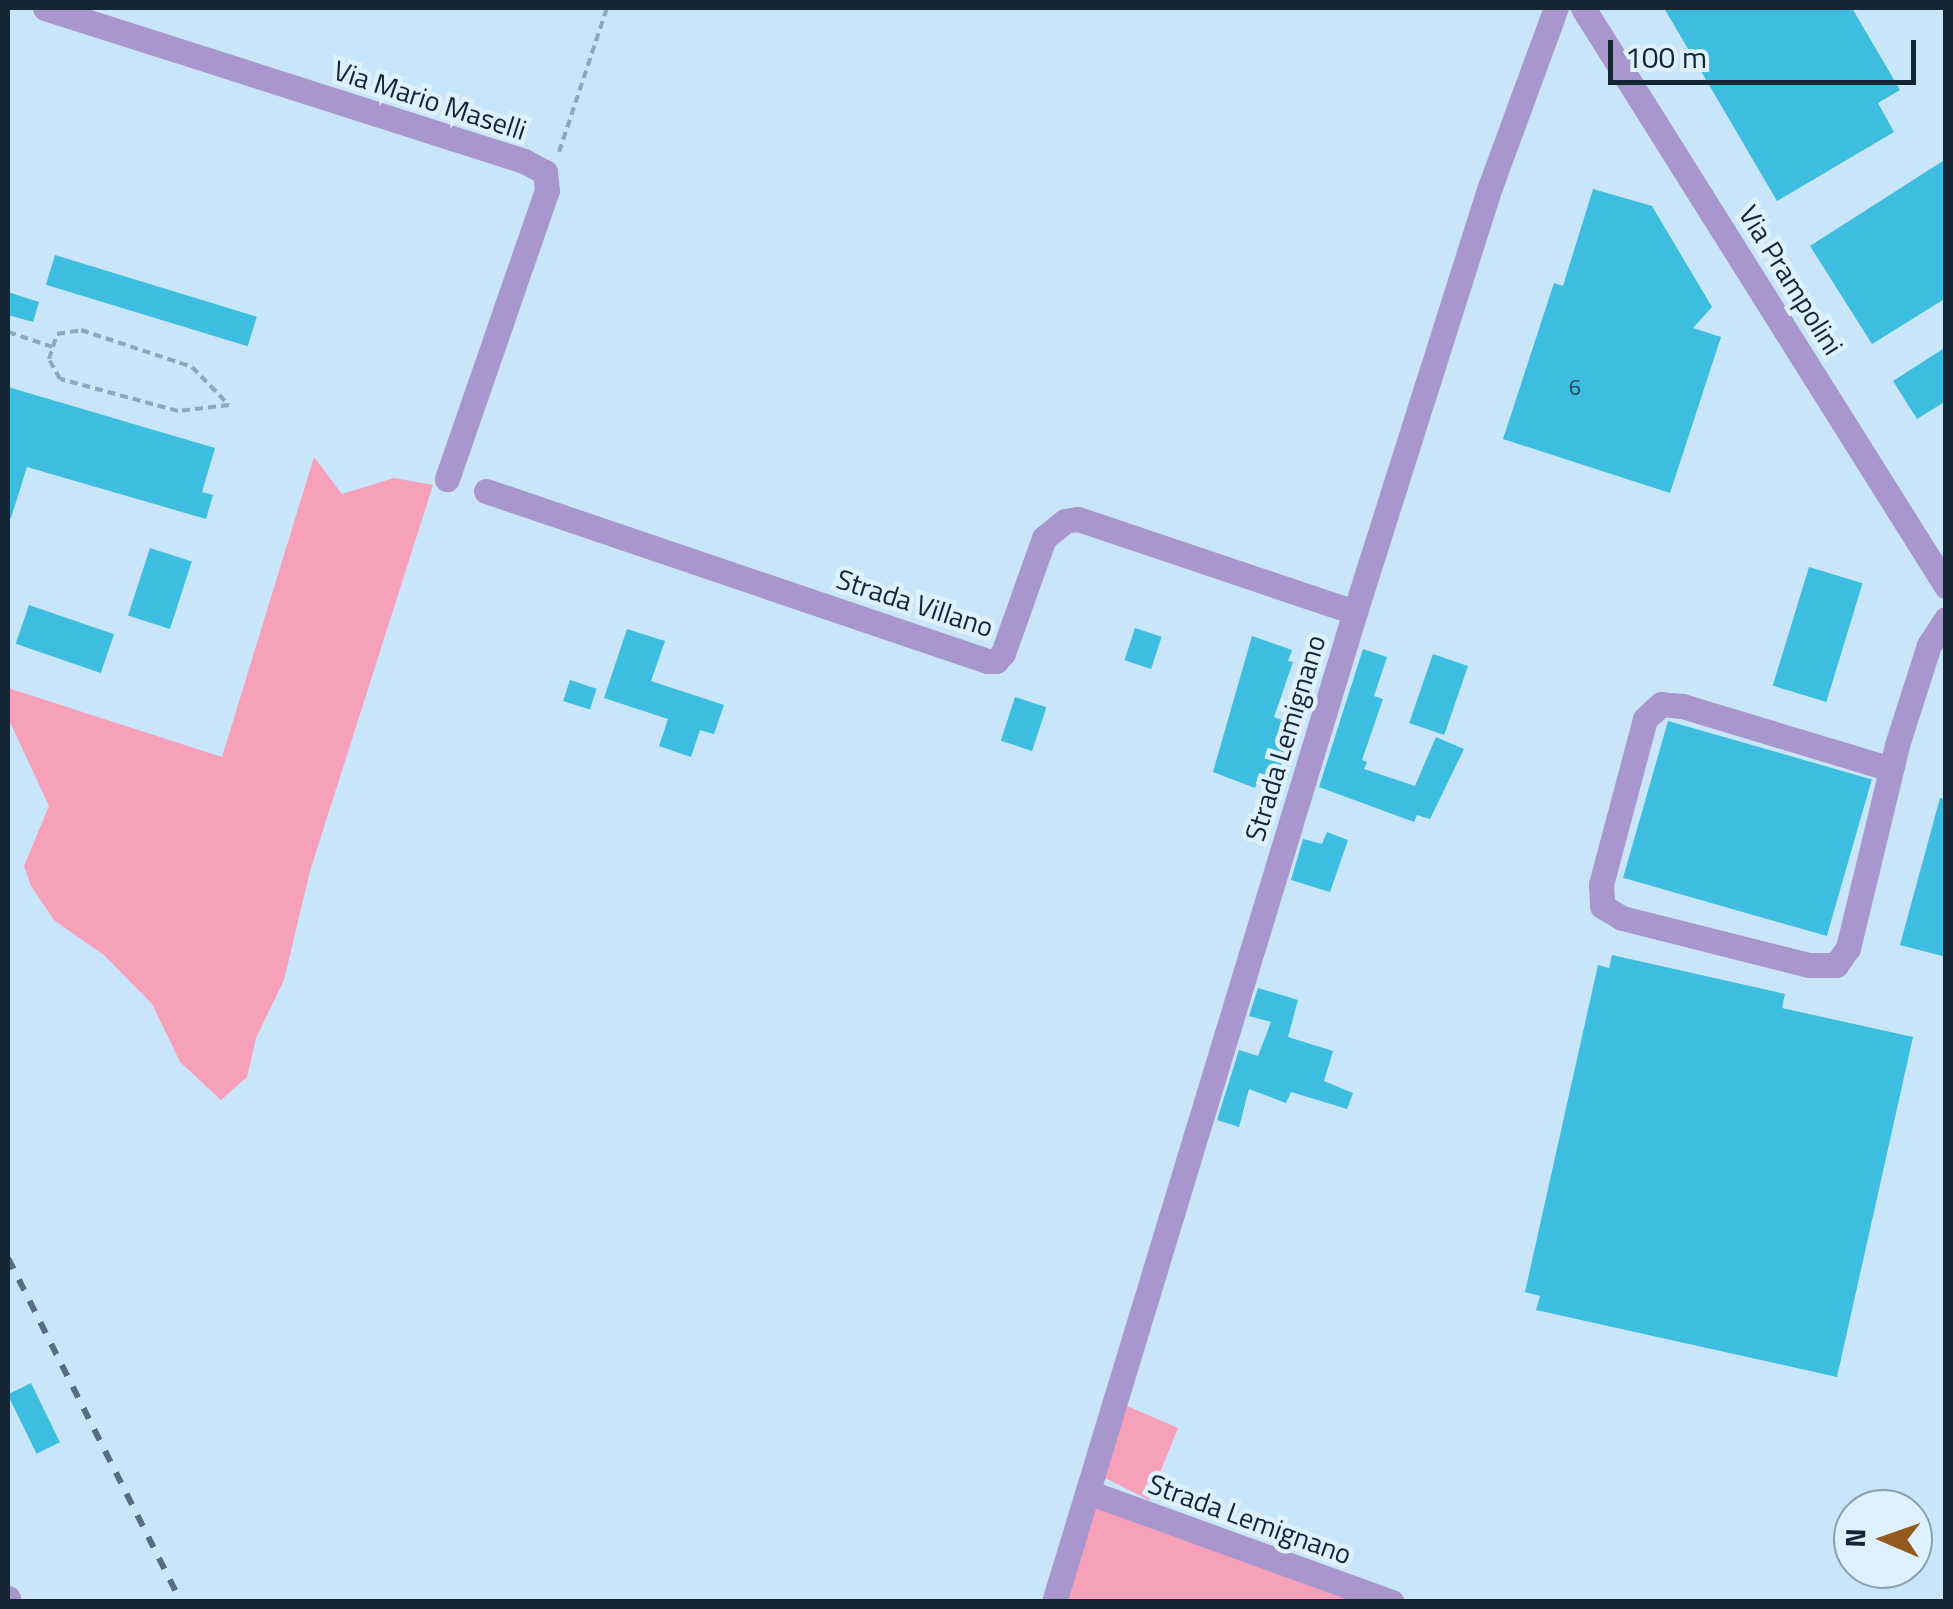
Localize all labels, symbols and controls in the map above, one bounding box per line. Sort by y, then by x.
scale bar [1613,20,1920,82]
text: 100 m [1625,34,1707,80]
street label: Via Mario Maselli [329,53,531,147]
street label: Via Prampolini [1732,199,1850,361]
house number: 6 [1569,375,1581,401]
street label: Strada Villano [832,562,998,644]
street label: Strada Lemignano [1238,631,1332,845]
street label: Strada Lemignano [1144,1467,1356,1571]
north arrow [1833,1489,1933,1589]
text: N [1833,1528,1876,1548]

